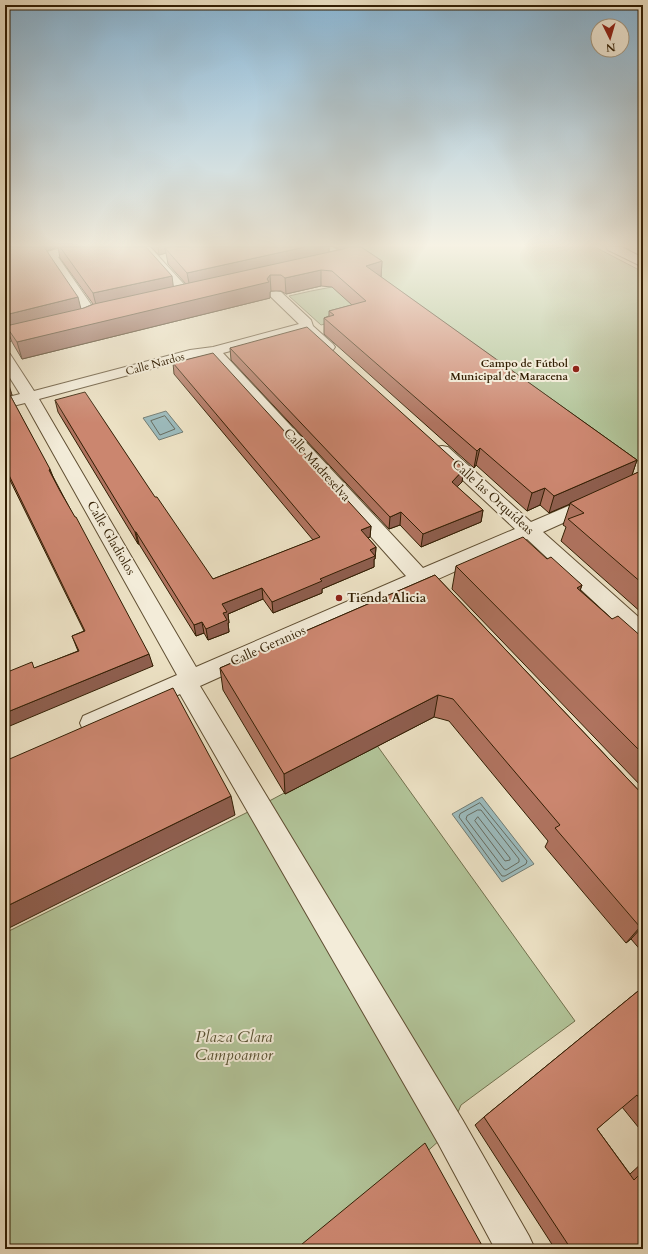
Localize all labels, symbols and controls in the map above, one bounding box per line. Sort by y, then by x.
north arrow [590,18,630,58]
text: N [605,40,616,55]
street label: Calle Nardos [124,349,186,379]
place label: Campo de Fútbol Municipal de Maracena [450,356,569,384]
marker: Campo de Fútbol Municipal de Maracena [571,364,581,374]
street label: Calle Madreselva [279,425,355,506]
street label: Calle las Orquídeas [448,455,538,539]
street label: Calle Gladiolos [82,498,140,578]
place label: Tienda Alicia [347,589,427,607]
marker: Tienda Alicia [334,593,344,603]
street label: Calle Geranios [228,621,308,671]
park label: Plaza Clara Campoamor [195,1026,274,1066]

